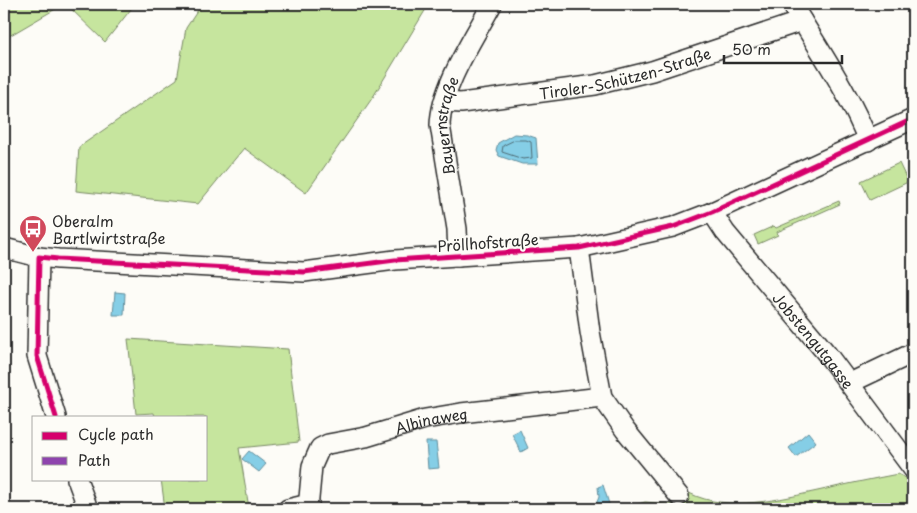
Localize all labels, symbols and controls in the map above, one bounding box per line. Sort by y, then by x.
scale bar [724,32,842,64]
text: 50 m [732,37,771,60]
street label: Tiroler-Schützen-Straße [538,41,714,104]
street label: Bayernstraße [428,72,464,177]
place label: Oberalm Bartlwirtstraße [52,209,166,249]
bus stop icon: Oberalm Bartlwirtstraße [18,214,48,253]
street label: Pröllhofstraße [437,227,539,257]
street label: Jobstengutgasse [768,287,860,393]
street label: Albinaweg [392,401,469,439]
legend [32,416,208,480]
text: Cycle path [78,422,154,445]
text: Path [78,448,110,471]

